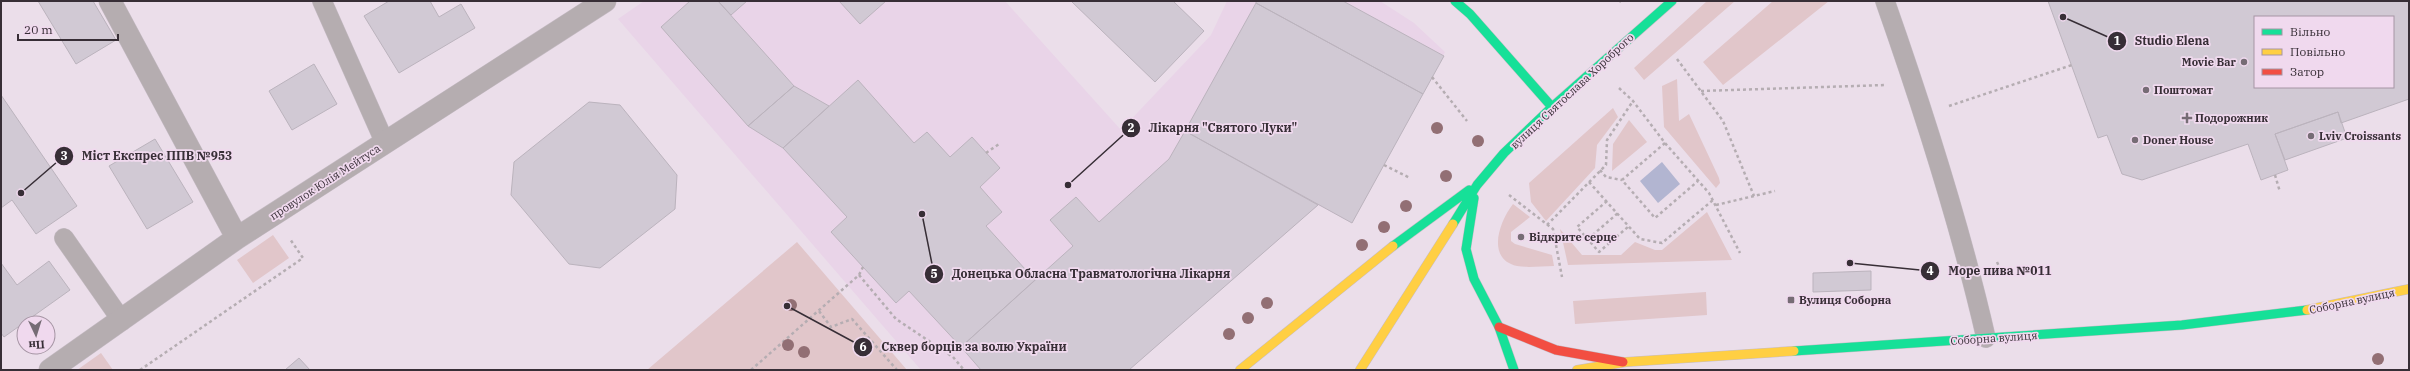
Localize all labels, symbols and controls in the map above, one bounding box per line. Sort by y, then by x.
scale bar [18,16,118,42]
legend [2254,16,2394,88]
text: 20 m [24,22,53,37]
text: Вільно [2290,24,2331,39]
callout: Studio Elena [2107,29,2217,53]
street label: вулиця Святослава Хороброго [1507,30,1637,152]
text: 1 [2113,33,2121,48]
text: Studio Elena [2135,33,2209,48]
text: Повільно [2290,44,2345,59]
place label: Movie Bar [2182,55,2237,69]
marker: Movie Bar [2239,57,2249,67]
text: Затор [2290,64,2324,79]
place label: Поштомат [2154,83,2213,97]
marker: Поштомат [2141,85,2151,95]
place label: Подорожник [2195,111,2268,125]
marker: Подорожник [2182,113,2192,123]
callout: Лікарня "Святого Луки" [1121,116,1306,140]
text: 2 [1127,120,1135,135]
text: Лікарня "Святого Луки" [1149,120,1297,135]
place label: Lviv Croissants [2319,129,2401,143]
marker: Lviv Croissants [2306,131,2316,141]
place label: Doner House [2143,133,2213,147]
marker: Doner House [2130,135,2140,145]
street label: провулок Юлія Мейтуса [267,141,383,223]
callout: Міст Експрес ППВ №953 [54,144,240,168]
text: 3 [60,148,68,163]
text: Міст Експрес ППВ №953 [82,148,232,163]
place label: Відкрите серце [1529,230,1617,244]
marker: Відкрите серце [1516,232,1526,242]
callout: Море пива №011 [1920,259,2060,283]
callout: Донецька Обласна Травматологічна Лікарня [924,262,1238,286]
text: 4 [1926,263,1934,278]
text: Море пива №011 [1948,263,2052,278]
text: 5 [930,266,938,281]
text: Донецька Обласна Травматологічна Лікарня [952,266,1230,281]
street label: Соборна вулиця [2308,285,2396,317]
place label: Вулиця Соборна [1799,293,1891,307]
marker: Вулиця Соборна [1786,295,1796,305]
north arrow [16,315,56,355]
street label: Соборна вулиця [1950,328,2038,348]
callout: Сквер борців за волю України [853,335,1074,359]
text: Пн [27,337,45,353]
text: 6 [859,339,867,354]
text: Сквер борців за волю України [881,339,1067,354]

